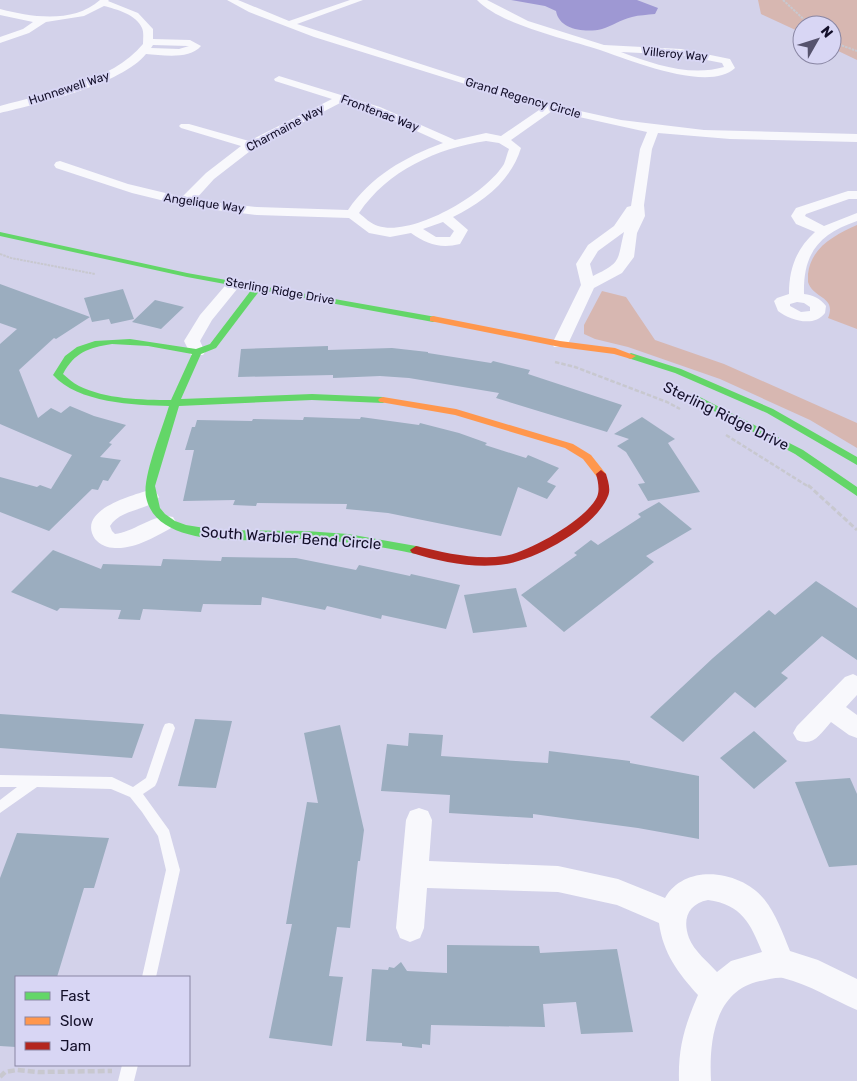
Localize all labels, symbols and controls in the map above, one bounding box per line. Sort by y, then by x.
north arrow [792,15,842,65]
text: N [817,23,836,41]
street label: Villeroy Way [642,44,709,64]
street label: Hunnewell Way [27,68,112,108]
street label: Grand Regency Circle [464,75,583,121]
street label: Frontenac Way [339,92,421,134]
street label: Charmaine Way [244,101,327,154]
street label: Angelique Way [163,190,246,216]
street label: Sterling Ridge Drive [224,275,336,308]
street label: Sterling Ridge Drive [660,378,792,454]
street label: South Warbler Bend Circle [200,523,382,553]
legend [15,976,190,1066]
text: Fast [60,987,90,1005]
text: Slow [60,1012,93,1030]
text: Jam [60,1037,91,1055]

